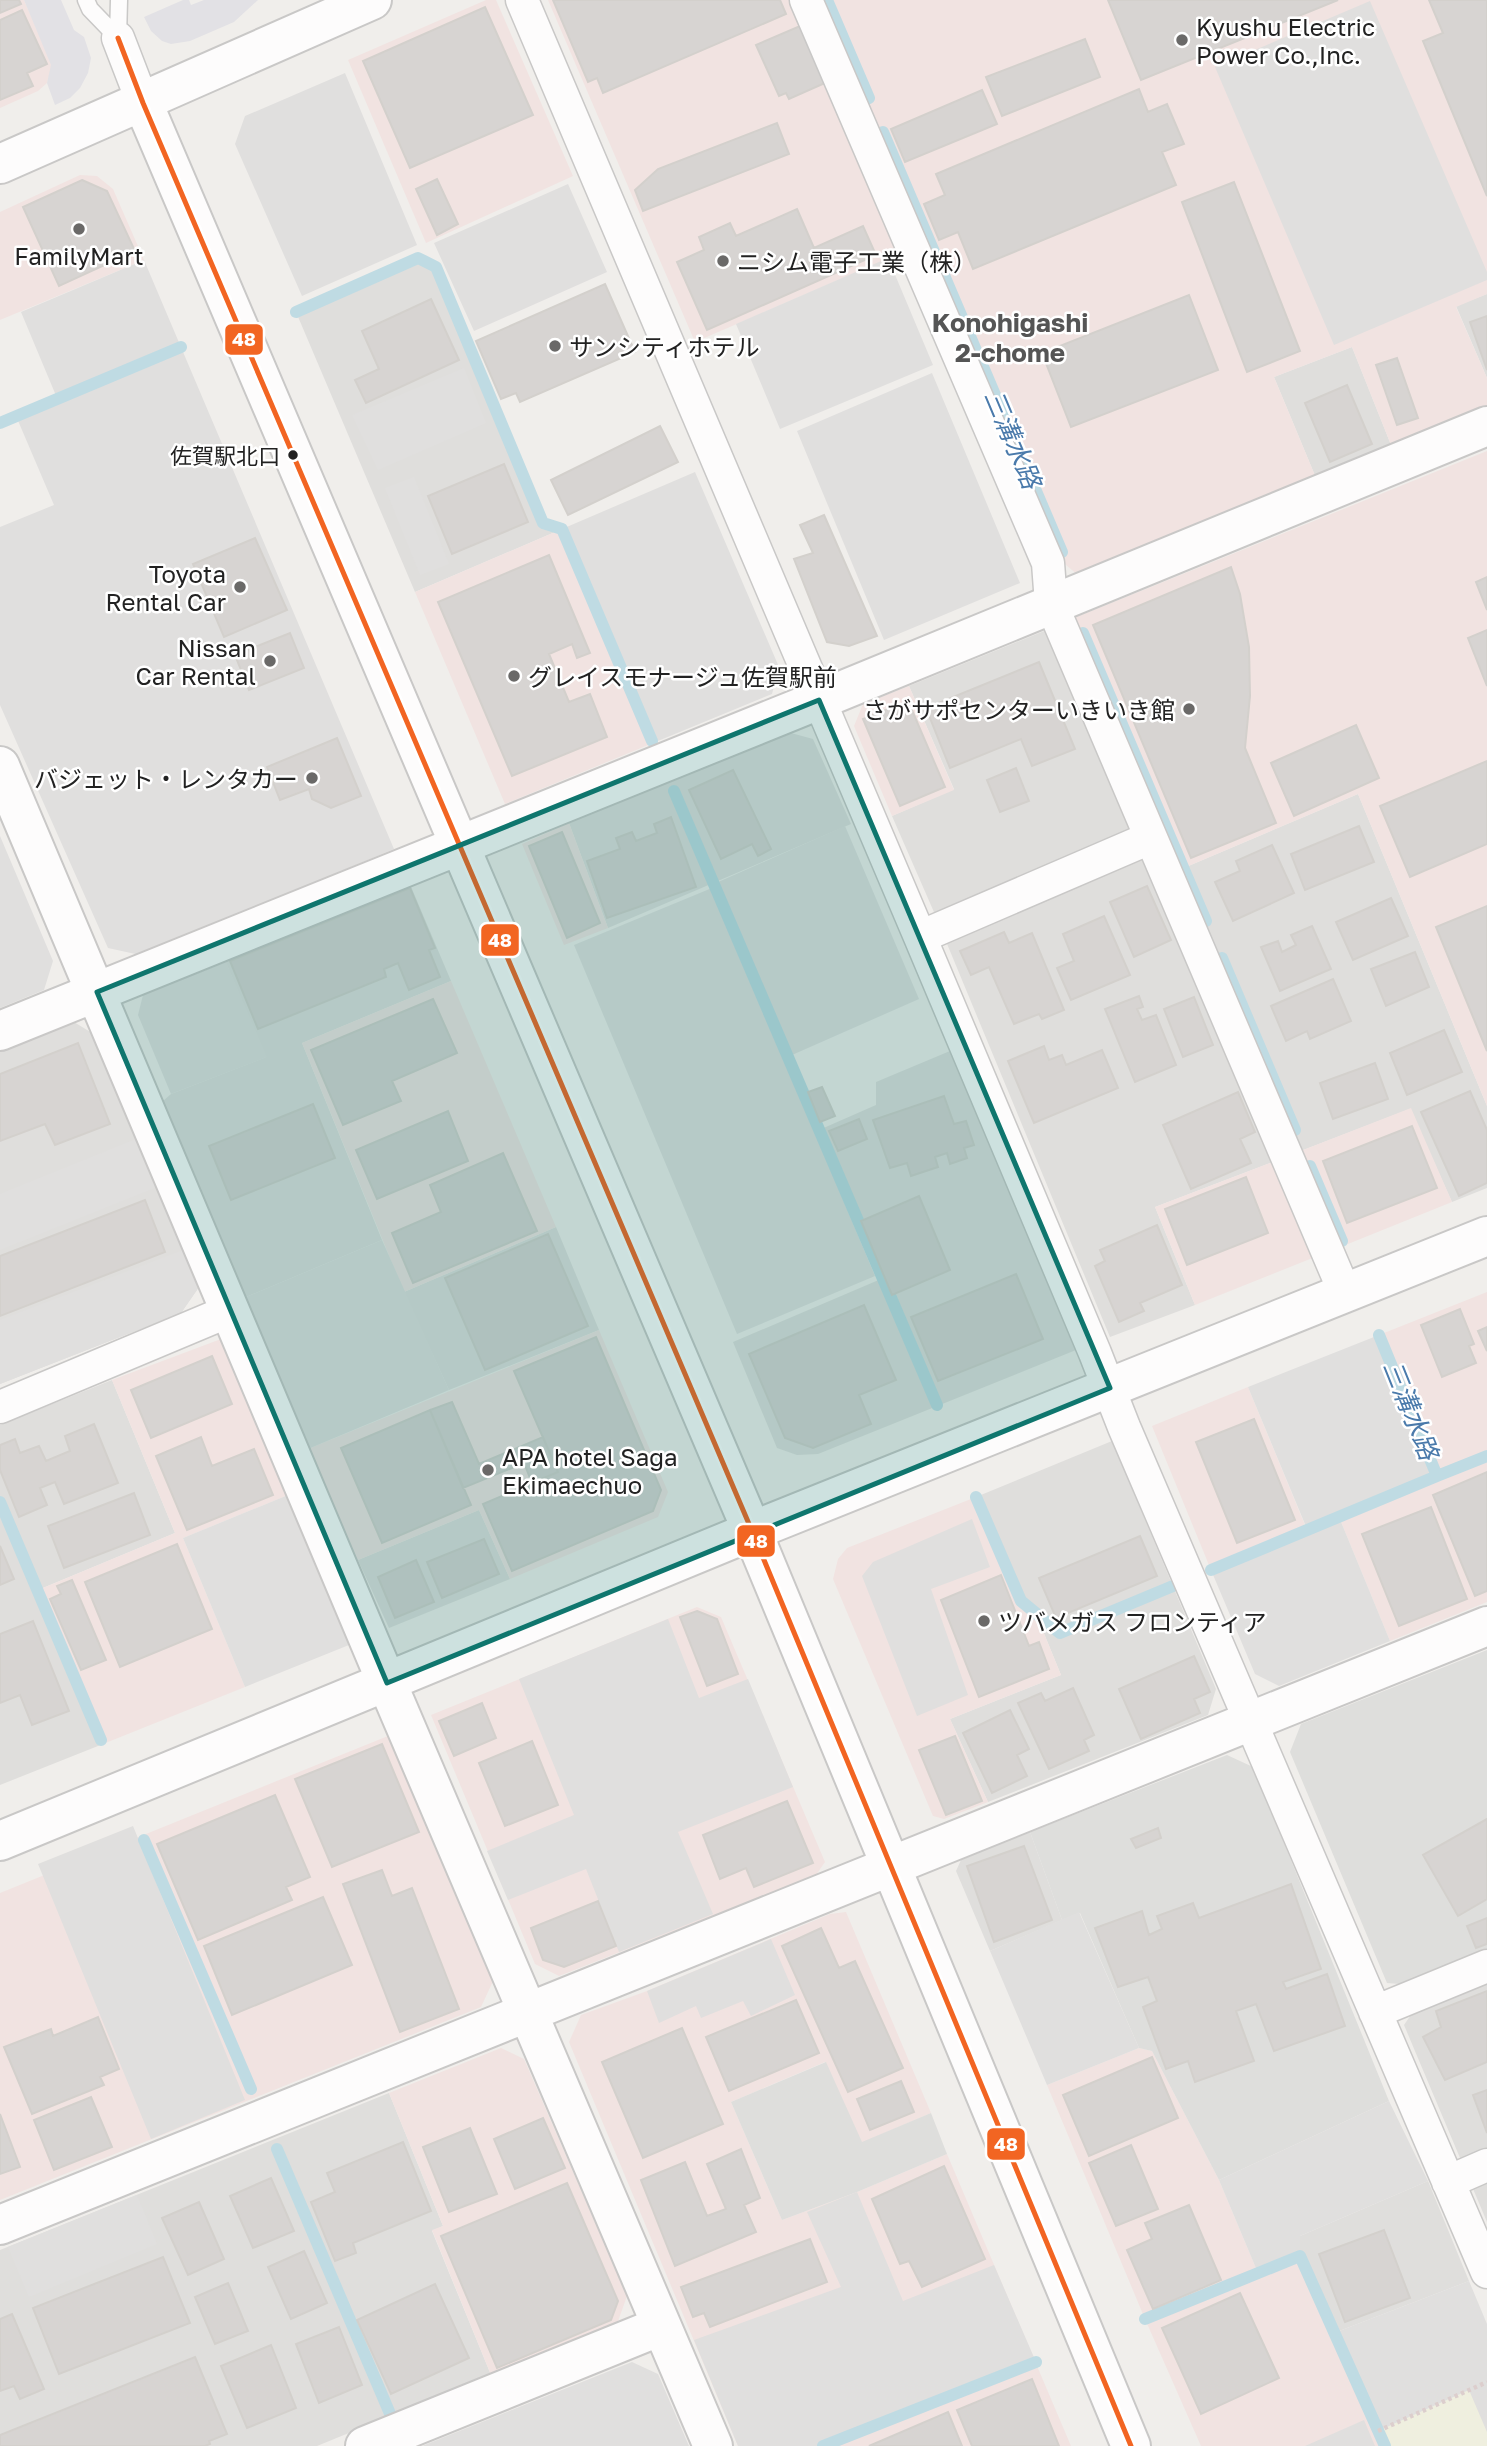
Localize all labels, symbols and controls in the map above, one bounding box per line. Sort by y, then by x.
place label: Kyushu Electric Power Co.,Inc. [1196,12,1375,69]
marker: Kyushu Electric Power Co.,Inc. [1174,32,1190,48]
marker: FamilyMart [71,221,87,237]
place label: FamilyMart [14,241,144,270]
place label: ニシム電子工業（株） [737,247,977,276]
marker: ニシム電子工業（株） [715,253,731,269]
district label: Konohigashi 2-chome [932,307,1088,368]
line badge: 48 [224,323,264,356]
text: 48 [232,327,256,350]
place label: サンシティホテル [569,332,760,361]
marker: サンシティホテル [547,338,563,354]
water label: 三溝水路 [978,385,1048,495]
place label: 佐賀駅北口 [170,442,280,469]
marker: 佐賀駅北口 [286,448,300,462]
place label: Toyota Rental Car [105,559,226,616]
marker: Toyota Rental Car [232,579,248,595]
place label: Nissan Car Rental [135,633,256,690]
marker: Nissan Car Rental [262,653,278,669]
place label: グレイスモナージュ佐賀駅前 [528,662,837,691]
marker: グレイスモナージュ佐賀駅前 [506,668,522,684]
place label: さがサポセンターいきいき館 [863,695,1175,724]
marker: さがサポセンターいきいき館 [1181,701,1197,717]
place label: バジェット・レンタカー [34,764,298,793]
marker: バジェット・レンタカー [304,770,320,786]
line badge: 48 [480,923,520,957]
text: 48 [488,928,512,951]
water label: 三溝水路 [1377,1356,1446,1466]
place label: APA hotel Saga Ekimaechuo [502,1442,678,1499]
marker: APA hotel Saga Ekimaechuo [480,1462,496,1478]
line badge: 48 [736,1524,776,1558]
text: 48 [744,1529,768,1552]
place label: ツバメガス フロンティア [998,1607,1267,1636]
marker: ツバメガス フロンティア [976,1613,992,1629]
line badge: 48 [986,2127,1026,2161]
text: 48 [994,2132,1018,2155]

